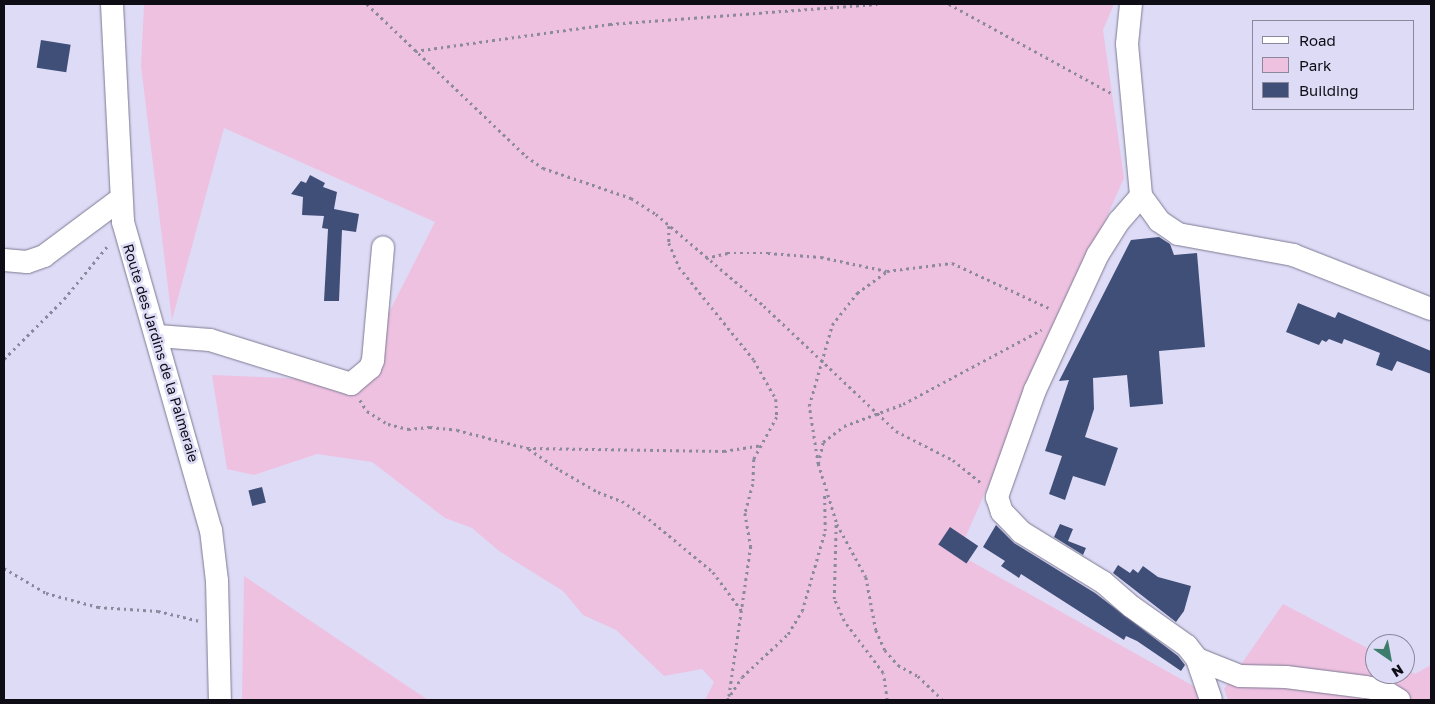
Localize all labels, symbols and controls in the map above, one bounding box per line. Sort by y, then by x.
legend [1252,20,1415,110]
text: Road [1299,31,1336,49]
text: Park [1299,56,1331,74]
text: Building [1299,81,1359,99]
street label: Route des Jardins de la Palmeraie [120,242,202,464]
north arrow [1365,634,1415,684]
text: N [1389,661,1407,681]

